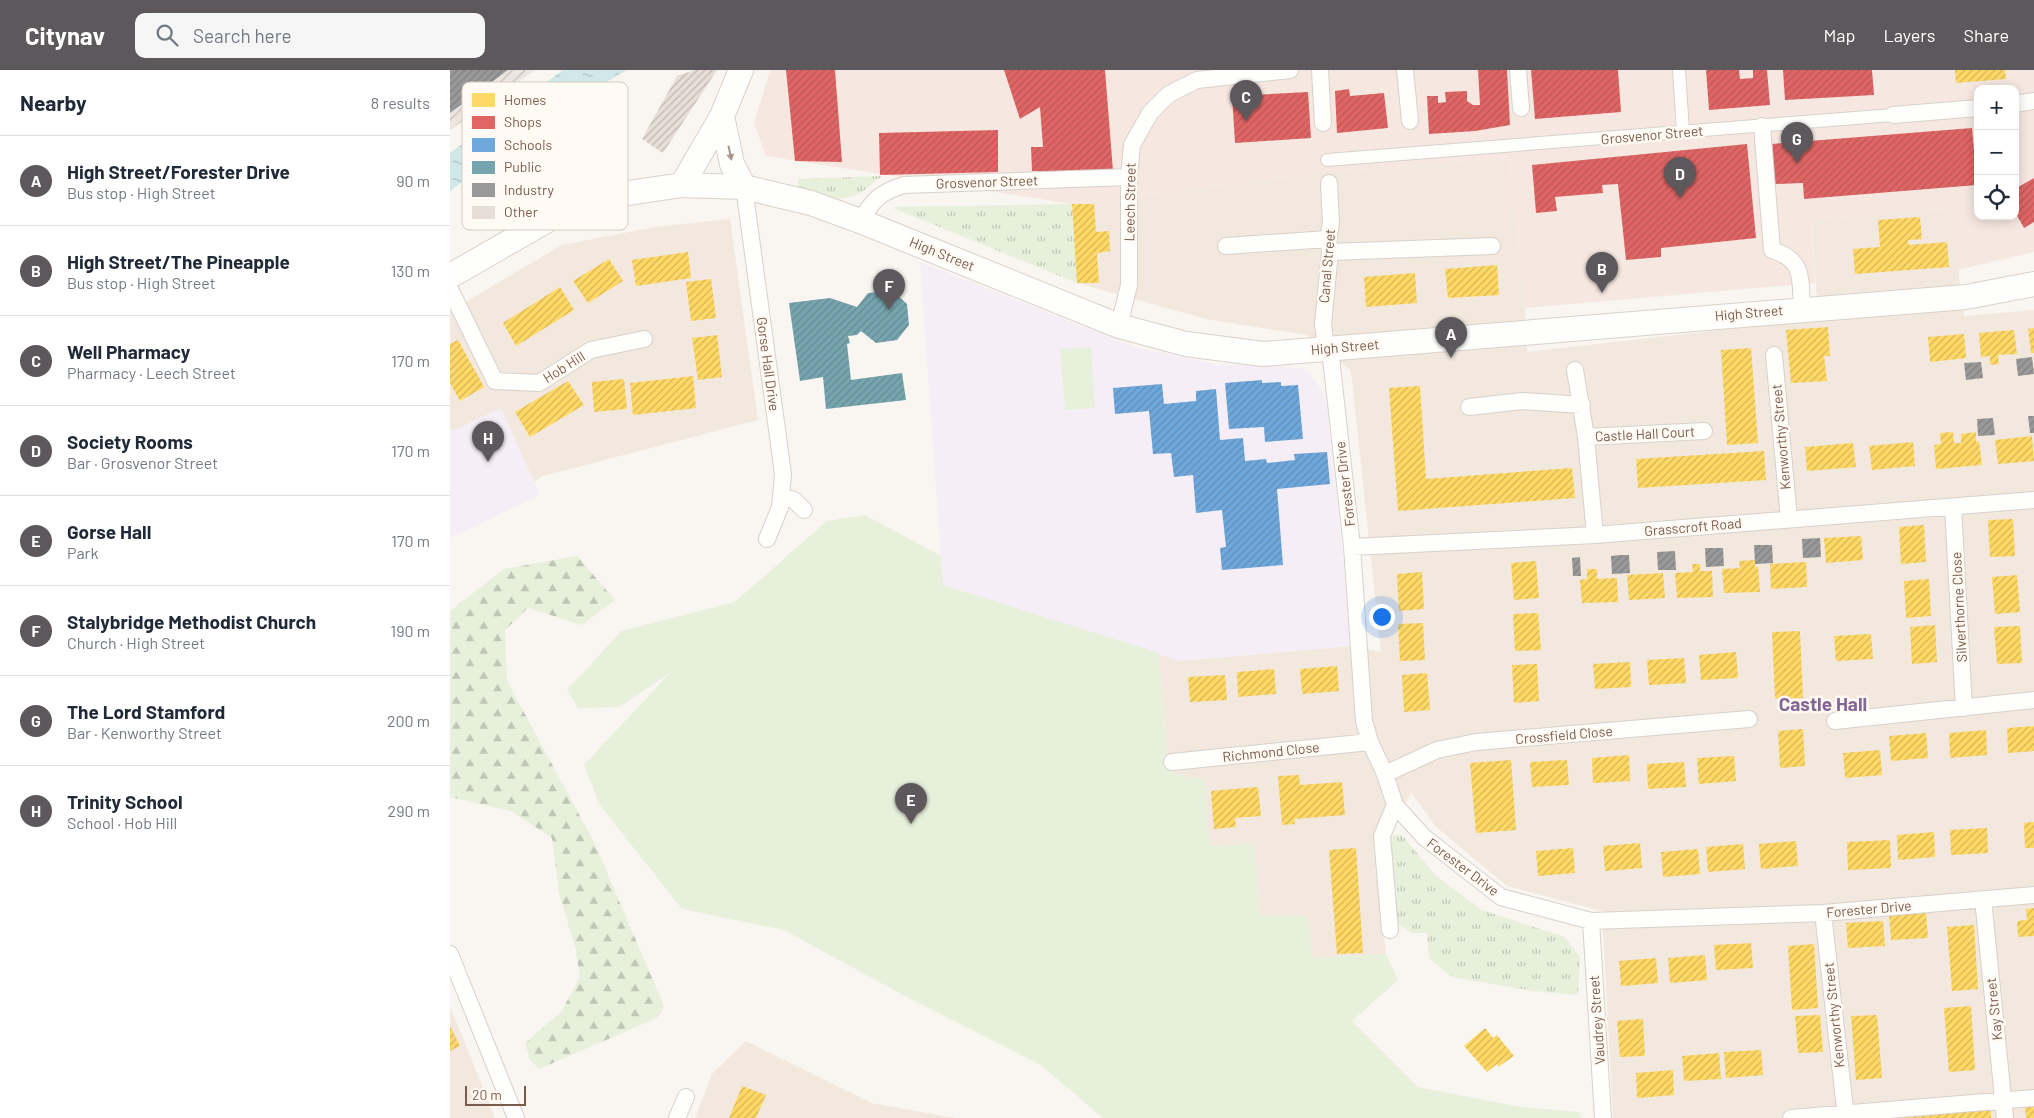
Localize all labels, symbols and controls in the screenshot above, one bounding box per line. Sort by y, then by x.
search box [135,13,485,58]
text: Citynav [25,21,105,50]
icon: search [153,21,181,49]
text: Search here [193,24,292,47]
text: Map [1823,24,1855,46]
text: Layers [1883,24,1936,46]
text: Share [1964,24,2009,46]
pin: C [1230,80,1262,121]
legend [462,82,628,230]
map controls [1974,85,2019,220]
button: + [1974,85,2019,130]
text: Nearby [20,90,86,115]
text: Homes [504,91,547,108]
text: 8 results [371,93,430,112]
text: Shops [504,113,542,130]
street label: Grosvenor Street [1600,122,1704,147]
pin: G [1781,122,1813,163]
button: − [1974,130,2019,175]
text: Schools [504,136,552,153]
one-way arrow [726,145,734,161]
pin: D [1664,157,1696,198]
text: Public [504,158,542,175]
text: High Street/Forester Drive [67,160,290,183]
street label: Leech Street [1120,162,1139,242]
text: A [31,171,41,190]
text: 90 m [396,171,430,190]
street label: Grosvenor Street [935,171,1039,192]
button: locate [1974,175,2019,220]
text: Industry [504,181,555,198]
text: Bus stop · High Street [67,183,215,202]
text: Other [504,203,538,220]
street label: Canal Street [1315,228,1338,304]
street label: High Street [907,233,977,274]
text: High Street/The Pineapple [67,250,290,273]
pin: B [1586,252,1618,293]
text: B [31,261,41,280]
text: 130 m [391,261,430,280]
pin: F [873,269,905,310]
text: Bus stop · High Street [67,273,215,292]
street label: High Street [1714,301,1784,324]
street label: Gorse Hall Drive [753,316,784,412]
pin: A [1435,317,1467,358]
street label: High Street [1310,335,1380,358]
text: Well Pharmacy [67,340,190,363]
street label: Hob Hill [540,347,588,386]
text: C [31,351,41,370]
text: 170 m [391,351,430,370]
text: Pharmacy · Leech Street [67,363,236,382]
street label: Kenworthy Street [1767,384,1794,491]
pin: H [472,421,504,462]
street label: Castle Hall Court [1594,422,1696,445]
text: Society Rooms [67,430,193,453]
text: D [31,441,41,460]
text: 170 m [391,441,430,460]
street label: Forester Drive [1331,441,1358,528]
text: Bar · Grosvenor Street [67,453,218,472]
street label: Grasscroft Road [1644,514,1742,539]
text: Gorse Hall [67,520,151,543]
text: E [31,531,41,550]
text: 170 m [391,531,430,550]
text: Park [67,543,98,562]
street label: Silverthorne Close [1947,551,1970,663]
your location [1369,604,1395,630]
text: Stalybridge Methodist Church [67,610,316,633]
text: F [32,621,40,640]
text: 190 m [391,621,430,640]
text: Church · High Street [67,633,205,652]
district label: Castle Hall [1779,692,1867,715]
text: The Lord Stamford [67,700,225,723]
text: G [31,711,41,730]
text: 200 m [387,711,430,730]
street label: Crossfield Close [1515,722,1613,747]
text: Bar · Kenworthy Street [67,723,222,742]
street label: Richmond Close [1222,738,1320,765]
pin: E [895,783,927,824]
text: Trinity School [67,790,183,813]
text: H [31,801,41,820]
text: 290 m [388,801,430,820]
text: School · Hob Hill [67,813,177,832]
street label: Forester Drive [1424,834,1503,899]
street label: Forester Drive [1826,896,1912,921]
street label: Kenworthy Street [1820,961,1847,1069]
street label: Vaudrey Street [1585,975,1608,1065]
street label: Kay Street [1982,977,2005,1041]
scale bar [465,1083,526,1106]
text: 20 m [472,1086,502,1103]

